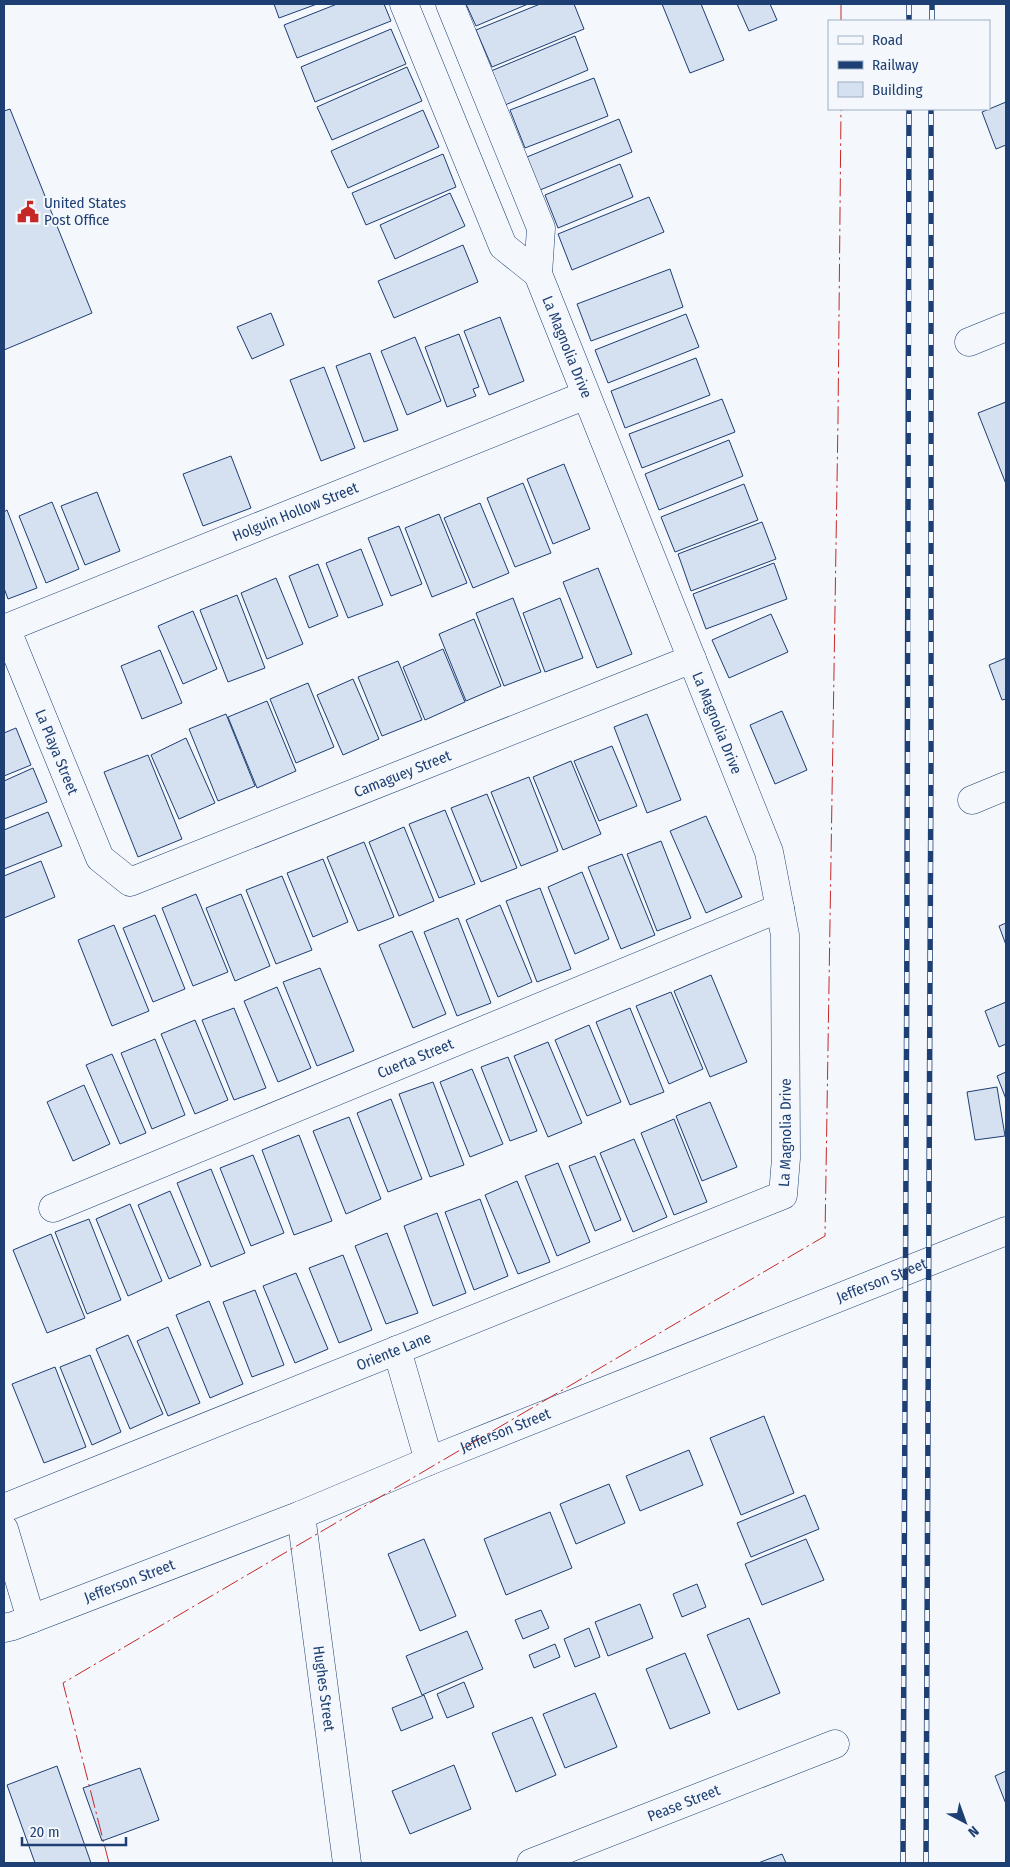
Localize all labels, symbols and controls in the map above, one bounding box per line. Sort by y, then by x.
legend [828,20,990,110]
text: Road [872,31,903,49]
text: Railway [872,56,919,74]
text: Building [872,81,923,99]
place label: United States Post Office [44,194,126,229]
public building icon: United States Post Office [15,199,41,225]
street label: La Magnolia Drive [538,293,596,401]
street label: Holguin Hollow Street [230,478,361,545]
street label: La Magnolia Drive [688,669,746,777]
street label: La Playa Street [31,707,82,797]
street label: Camaguey Street [351,747,454,801]
street label: Cuerta Street [375,1035,456,1082]
street label: La Magnolia Drive [775,1078,795,1188]
street label: Jefferson Street [834,1254,929,1307]
street label: Oriente Lane [354,1328,434,1374]
street label: Jefferson Street [458,1404,553,1457]
street label: Jefferson Street [82,1555,177,1607]
street label: Hughes Street [309,1645,339,1733]
street label: Pease Street [645,1781,723,1825]
north arrow [940,1797,990,1847]
scale bar [22,1814,126,1846]
text: N [964,1822,982,1841]
text: 20 m [30,1823,60,1841]

